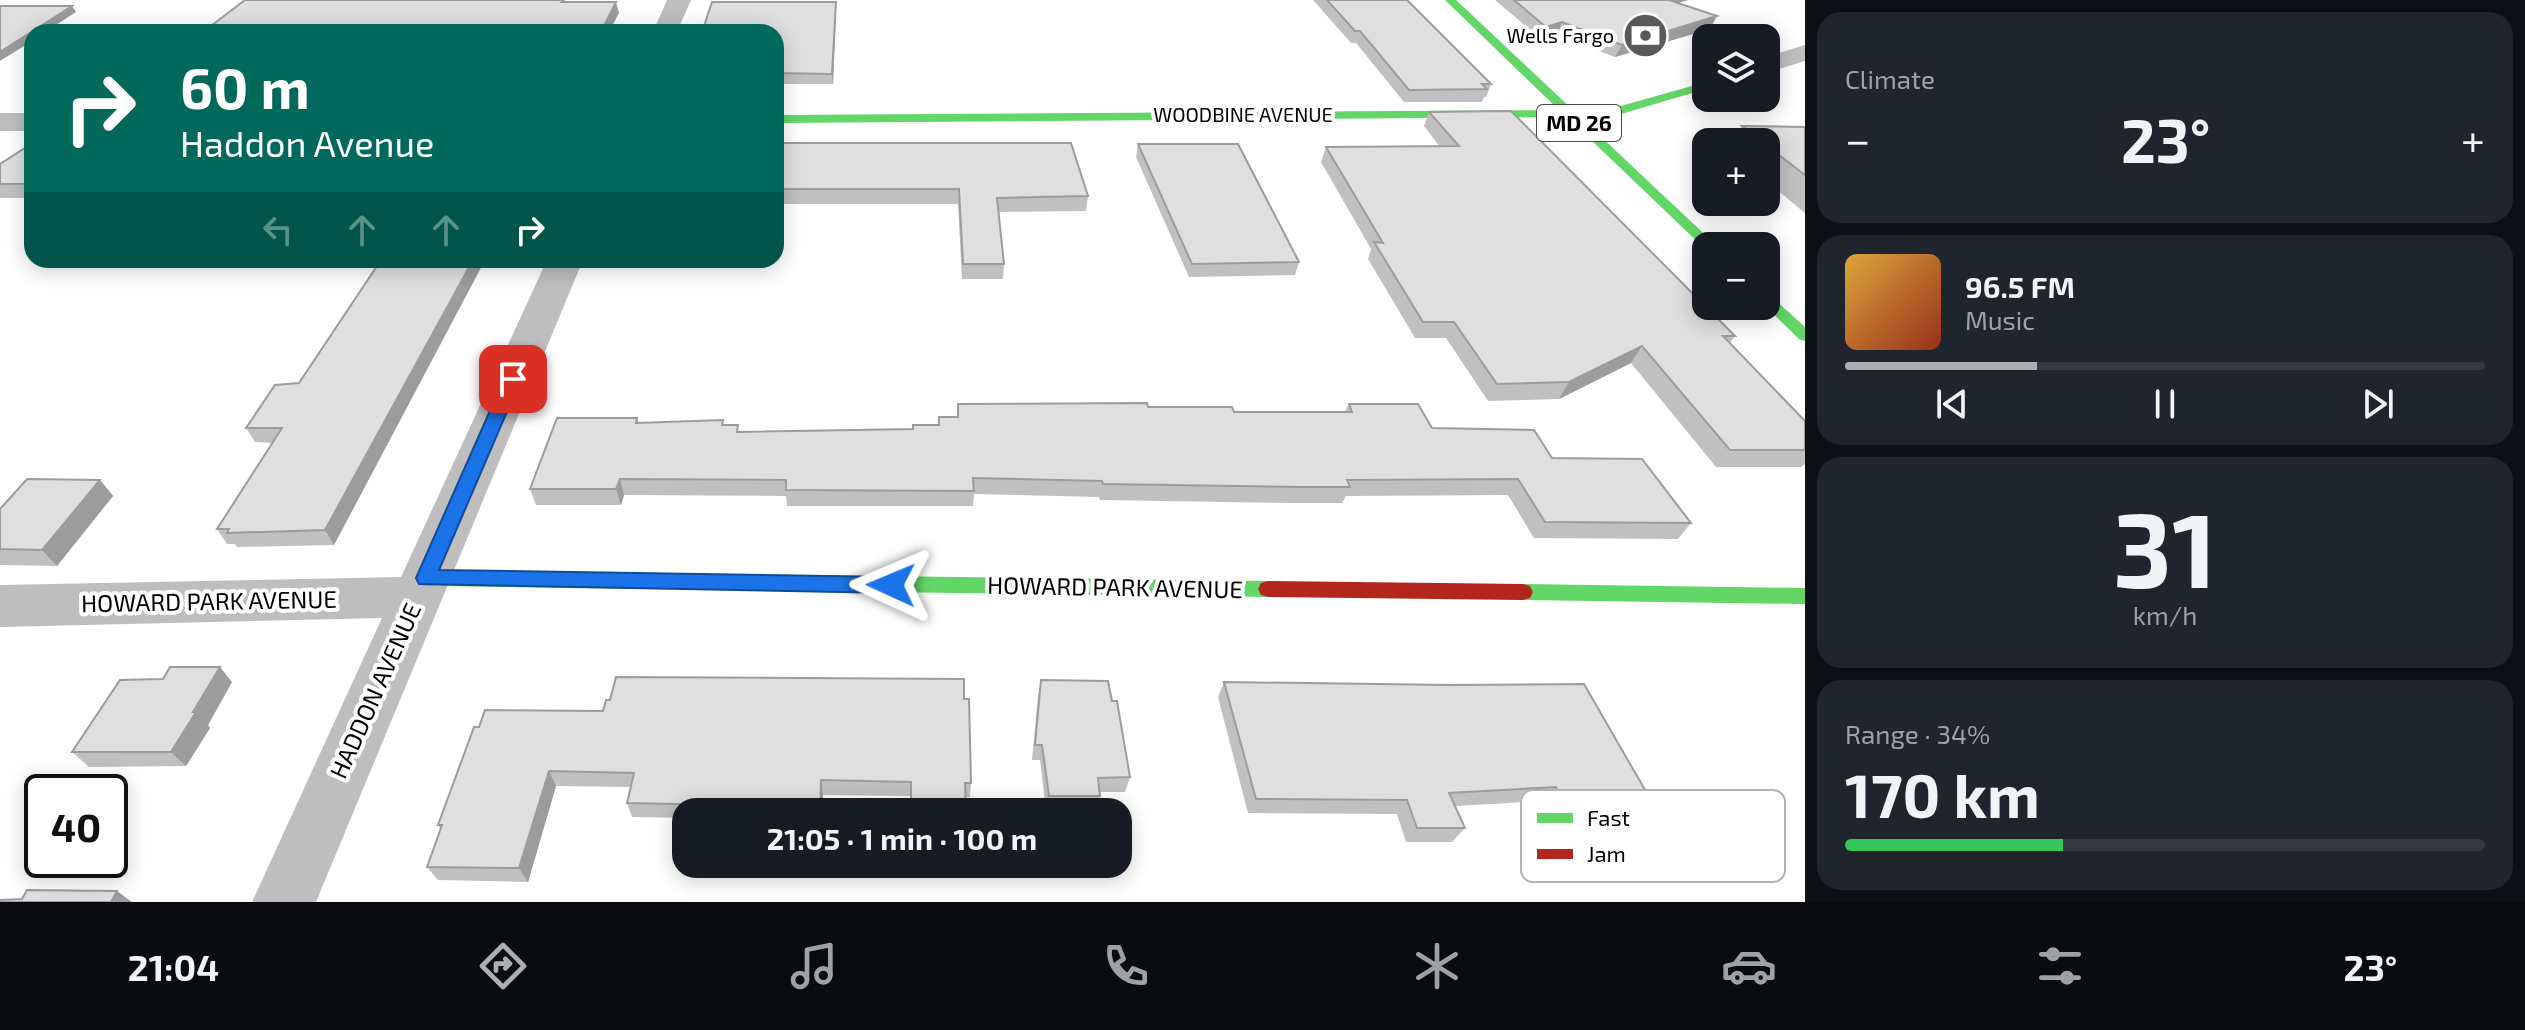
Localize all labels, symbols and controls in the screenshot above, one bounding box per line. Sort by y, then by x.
bank icon: Wells Fargo [1621,12,1669,60]
place label: Wells Fargo [1506,23,1614,47]
map controls [1692,24,1780,320]
button: layers [1692,24,1780,112]
text: 60 m [180,53,310,120]
icon: right [48,56,152,160]
text: Climate [1845,63,1935,94]
street label: WOODBINE AVENUE [1153,102,1333,126]
text: 23° [2121,103,2211,175]
road number: MD 26 [1537,105,1621,141]
text: − [1845,112,1871,165]
text: + [2461,112,2485,165]
text: Haddon Avenue [180,121,434,164]
button: + [1692,128,1780,216]
icon: left [256,208,300,252]
icon: ahead [340,208,384,252]
icon: ahead [424,208,468,252]
icon: right [508,208,552,252]
button: − [1692,232,1780,320]
text: 96.5 FM [1965,268,2075,304]
text: Music [1965,304,2035,335]
pin [479,345,547,413]
icon: arrive [491,357,535,401]
icon: previous [1930,382,1974,426]
icon: pause [2143,382,2187,426]
icon: next [2356,382,2400,426]
text: 31 [2113,484,2217,609]
position arrow [849,543,933,627]
street label: HOWARD PARK AVENUE [987,570,1243,603]
street label: HOWARD PARK AVENUE [81,584,337,617]
street label: HADDON AVENUE [323,598,426,783]
text: km/h [2133,599,2197,630]
text: Range · 34% [1845,718,1990,749]
text: 170 km [1845,758,2040,830]
speed limit sign: 40 [24,774,128,878]
legend [1521,790,1785,882]
text: Fast [1587,804,1630,830]
text: 21:05 · 1 min · 100 m [767,820,1037,856]
text: Jam [1587,840,1626,866]
icon: directions [475,938,531,994]
icon: music [786,938,842,994]
icon: phone [1098,938,1154,994]
icon: climate [1409,938,1465,994]
icon: car [1721,938,1777,994]
icon: filters [2032,938,2088,994]
text: 21:04 [128,945,219,988]
text: 23° [2344,945,2397,988]

